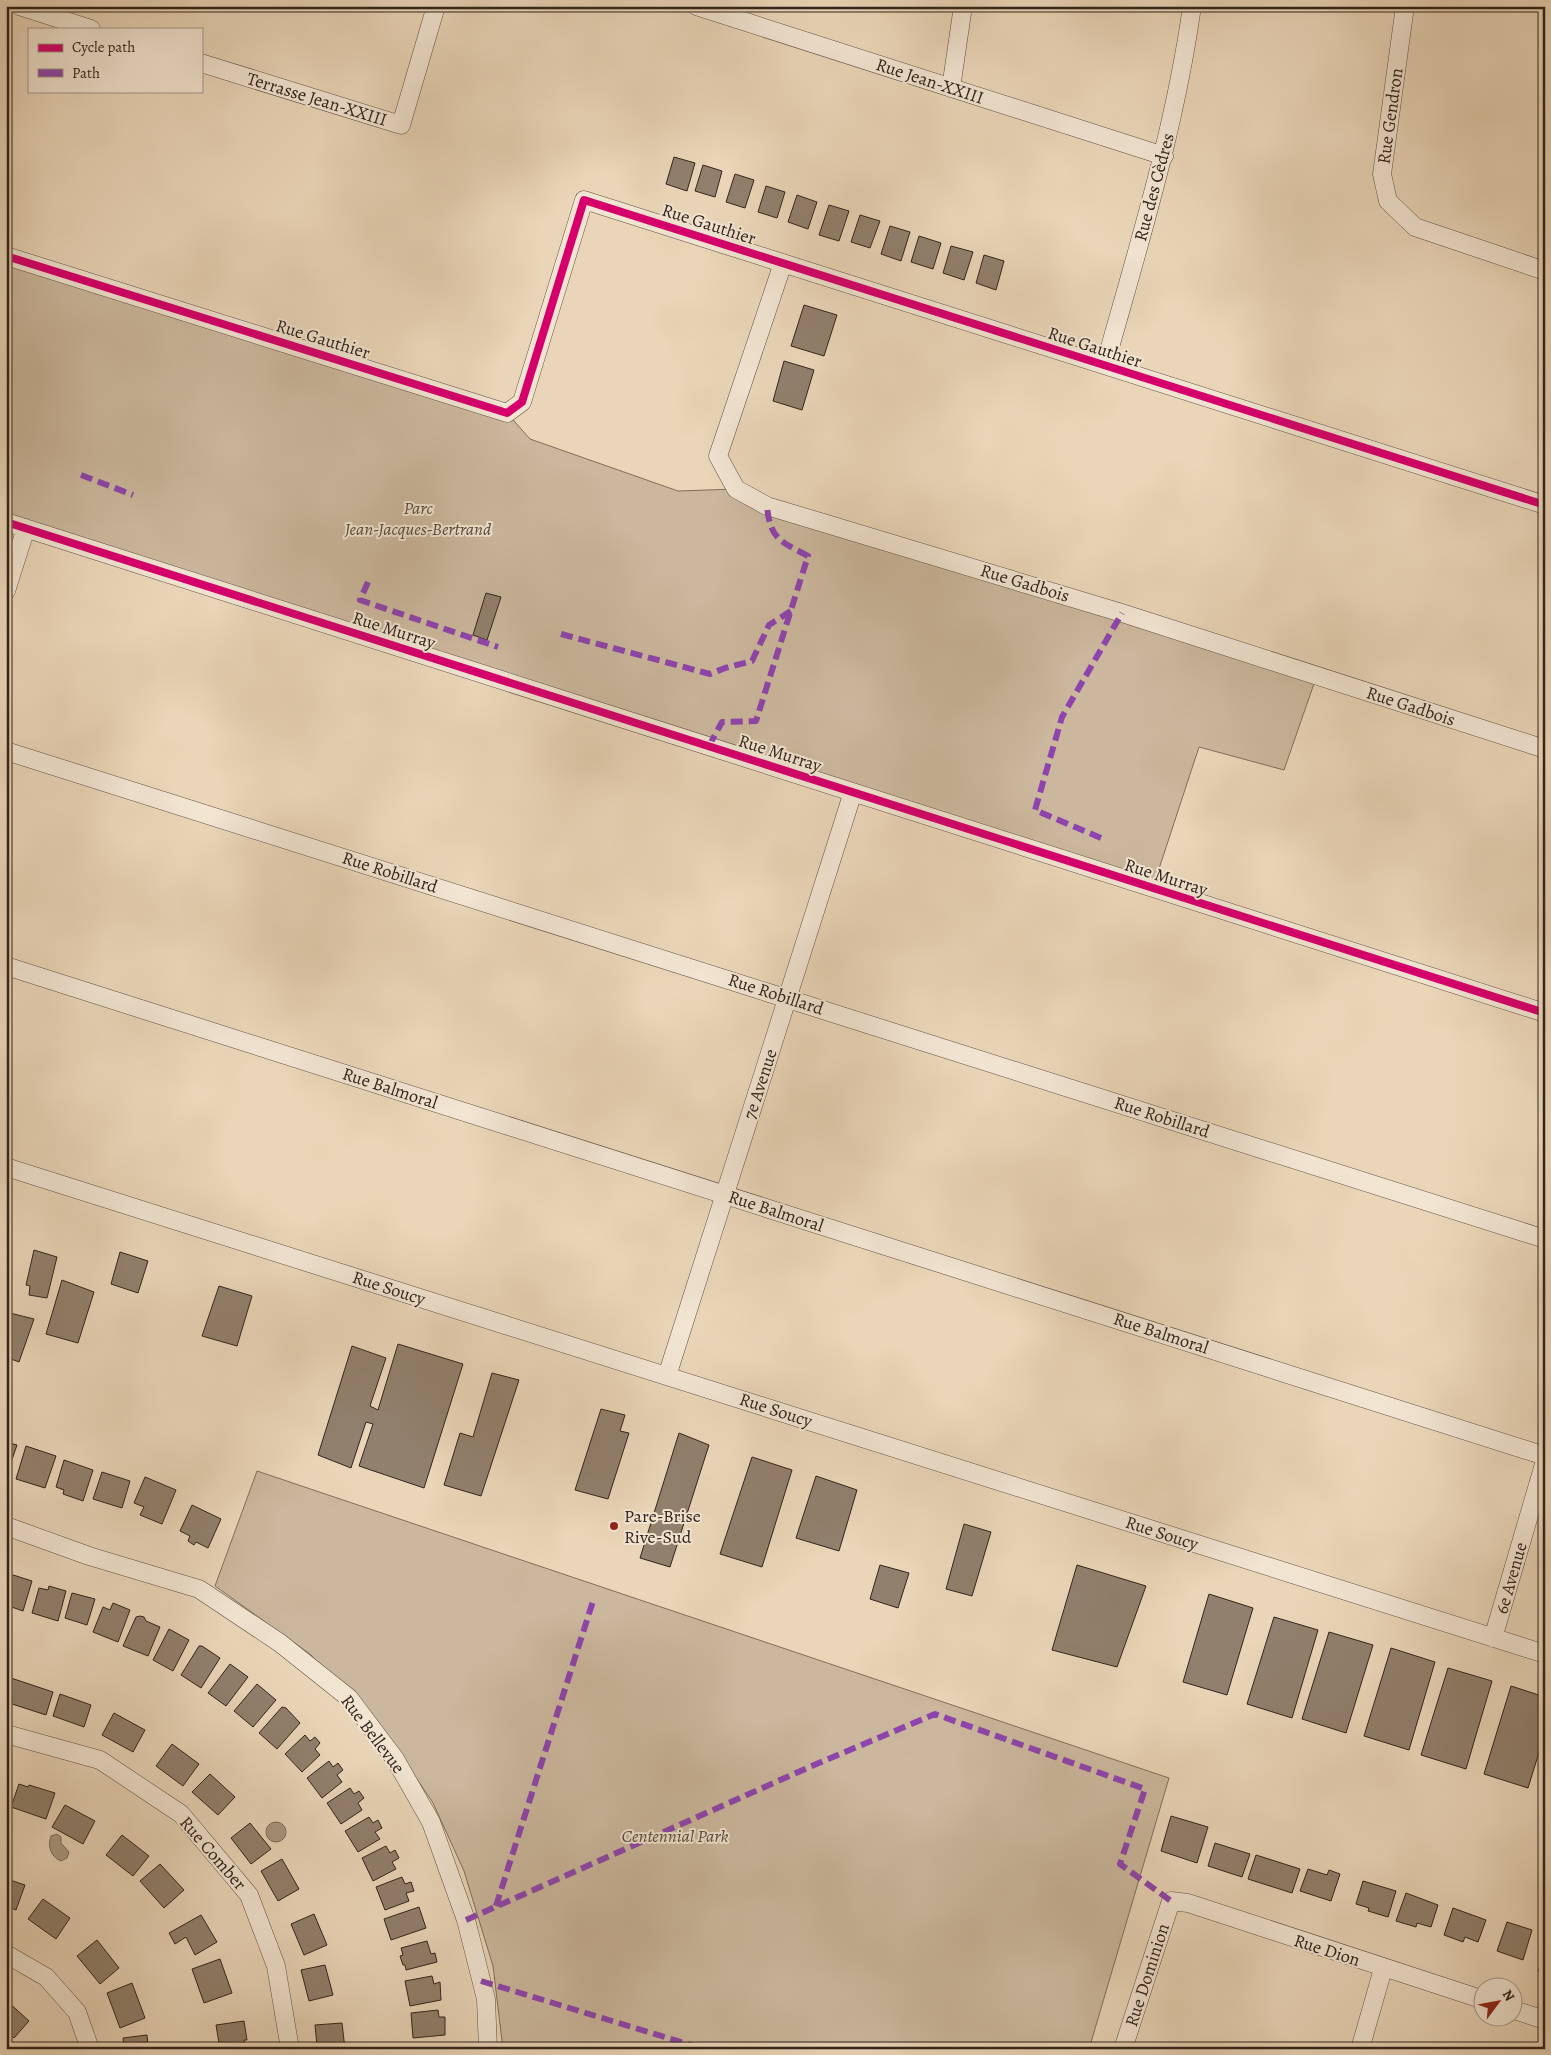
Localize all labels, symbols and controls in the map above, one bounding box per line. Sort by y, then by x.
legend [28,28,202,92]
text: Cycle path [72,37,135,57]
street label: Rue Jean-XXIII [873,52,987,110]
text: Path [72,63,100,83]
street label: Terrasse Jean-XXIII [244,66,390,132]
street label: Rue Gendron [1371,66,1409,166]
street label: Rue des Cèdres [1128,130,1180,244]
street label: Rue Gauthier [659,198,759,250]
street label: Rue Gauthier [273,313,373,365]
street label: Rue Gauthier [1045,321,1145,373]
park label: Parc Jean-Jacques-Bertrand [344,496,492,541]
street label: Rue Gadbois [977,558,1073,608]
street label: Rue Murray [349,605,440,655]
street label: Rue Gadbois [1363,680,1459,732]
street label: Rue Murray [735,728,826,778]
street label: Rue Robillard [339,845,441,899]
street label: Rue Murray [1121,852,1212,902]
street label: Rue Robillard [725,967,827,1021]
street label: 7e Avenue [737,1046,783,1122]
street label: Rue Balmoral [339,1061,441,1115]
street label: Rue Robillard [1111,1090,1213,1144]
street label: Rue Balmoral [725,1184,827,1238]
street label: Rue Soucy [349,1265,429,1311]
street label: Rue Balmoral [1110,1306,1212,1360]
street label: Rue Soucy [736,1387,816,1433]
place label: Pare-Brise Rive-Sud [624,1504,701,1549]
street label: Rue Soucy [1122,1510,1202,1556]
marker: Pare-Brise Rive-Sud [608,1520,620,1532]
street label: 6e Avenue [1489,1539,1533,1617]
street label: Rue Bellevue [335,1690,411,1778]
street label: Rue Comber [174,1811,252,1895]
park label: Centennial Park [622,1824,728,1848]
street label: Rue Dominion [1119,1920,1175,2030]
street label: Rue Dion [1291,1928,1363,1972]
north arrow [1474,1978,1524,2028]
text: N [1498,1986,1519,2005]

